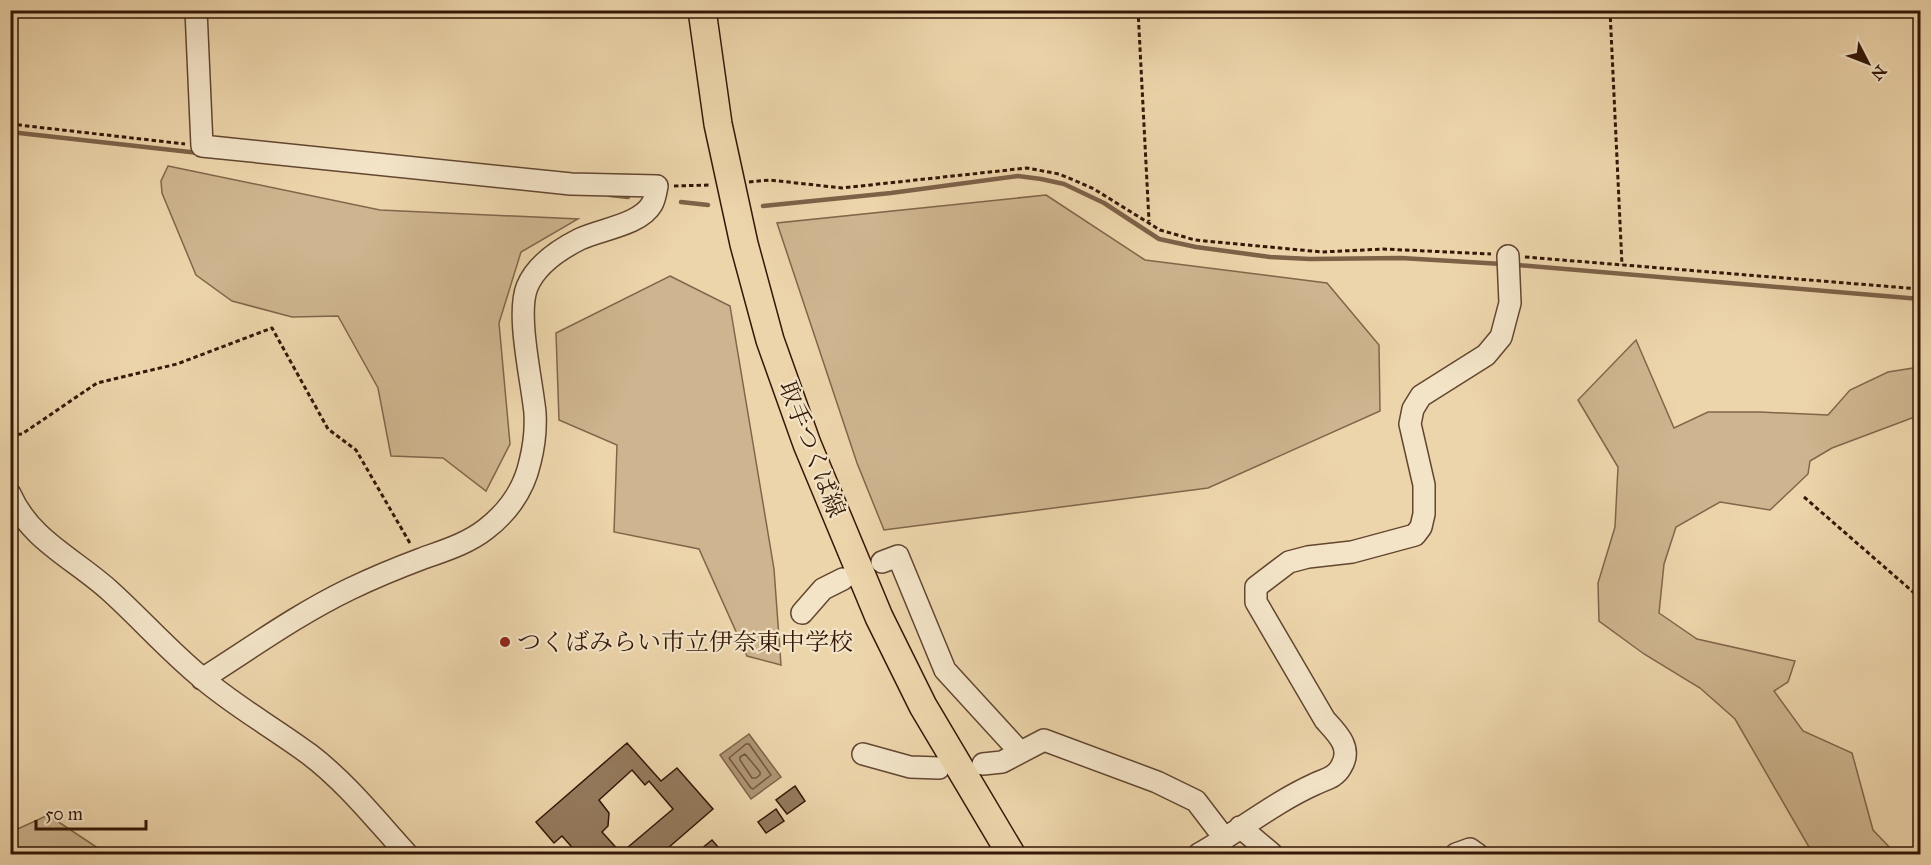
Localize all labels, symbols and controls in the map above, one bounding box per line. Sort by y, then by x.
north arrow [1838,33,1898,93]
text: N [1867,61,1890,84]
street label: 取手つくば線 [772,376,852,522]
place label: つくばみらい市立伊奈東中学校 [517,627,853,657]
marker: つくばみらい市立伊奈東中学校 [498,635,512,649]
scale bar [36,793,146,831]
text: 50 m [45,803,83,825]

